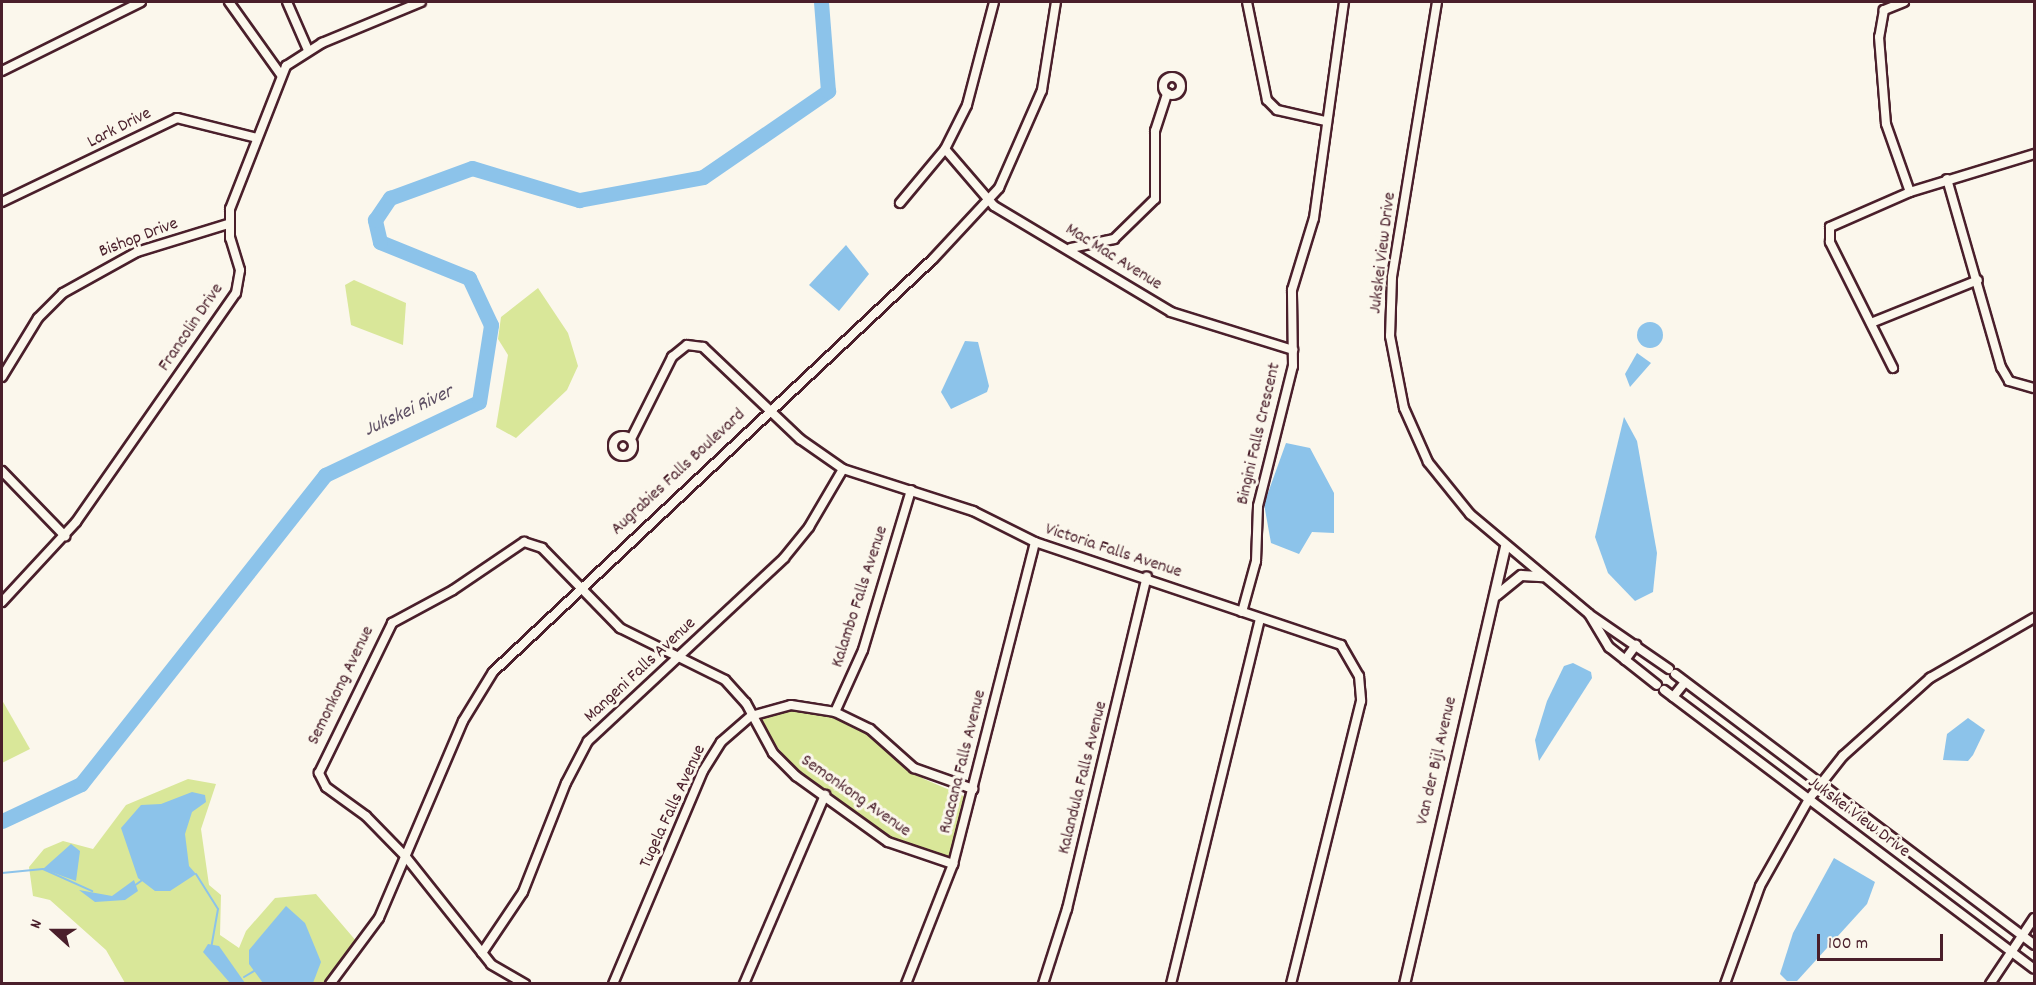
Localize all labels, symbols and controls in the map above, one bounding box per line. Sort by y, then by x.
street label: Lark Drive [85,104,155,154]
street label: Jukskei View Drive [1366,191,1402,315]
street label: Bishop Drive [96,214,182,264]
street label: Mac Mac Avenue [1061,220,1165,296]
street label: Francolin Drive [155,280,229,376]
street label: Bingini Falls Crescent [1233,361,1287,507]
water label: Jukskei River [361,381,457,443]
street label: Augrabies Falls Boulevard [607,405,751,541]
street label: Victoria Falls Avenue [1042,520,1184,584]
street label: Kalambo Falls Avenue [828,523,894,671]
street label: Mangeni Falls Avenue [581,614,701,728]
street label: Semonkong Avenue [304,623,380,749]
street label: Ruacana Falls Avenue [936,688,992,836]
street label: Van der Bijl Avenue [1413,695,1463,827]
street label: Kalandula Falls Avenue [1055,699,1113,857]
street label: Tugela Falls Avenue [636,742,712,872]
street label: Semonkong Avenue [796,751,914,843]
street label: Jukskei View Drive [1803,773,1913,863]
north arrow [24,901,84,961]
text: N [25,917,49,932]
scale bar [1820,922,1946,960]
text: 100 m [1828,932,1868,957]

